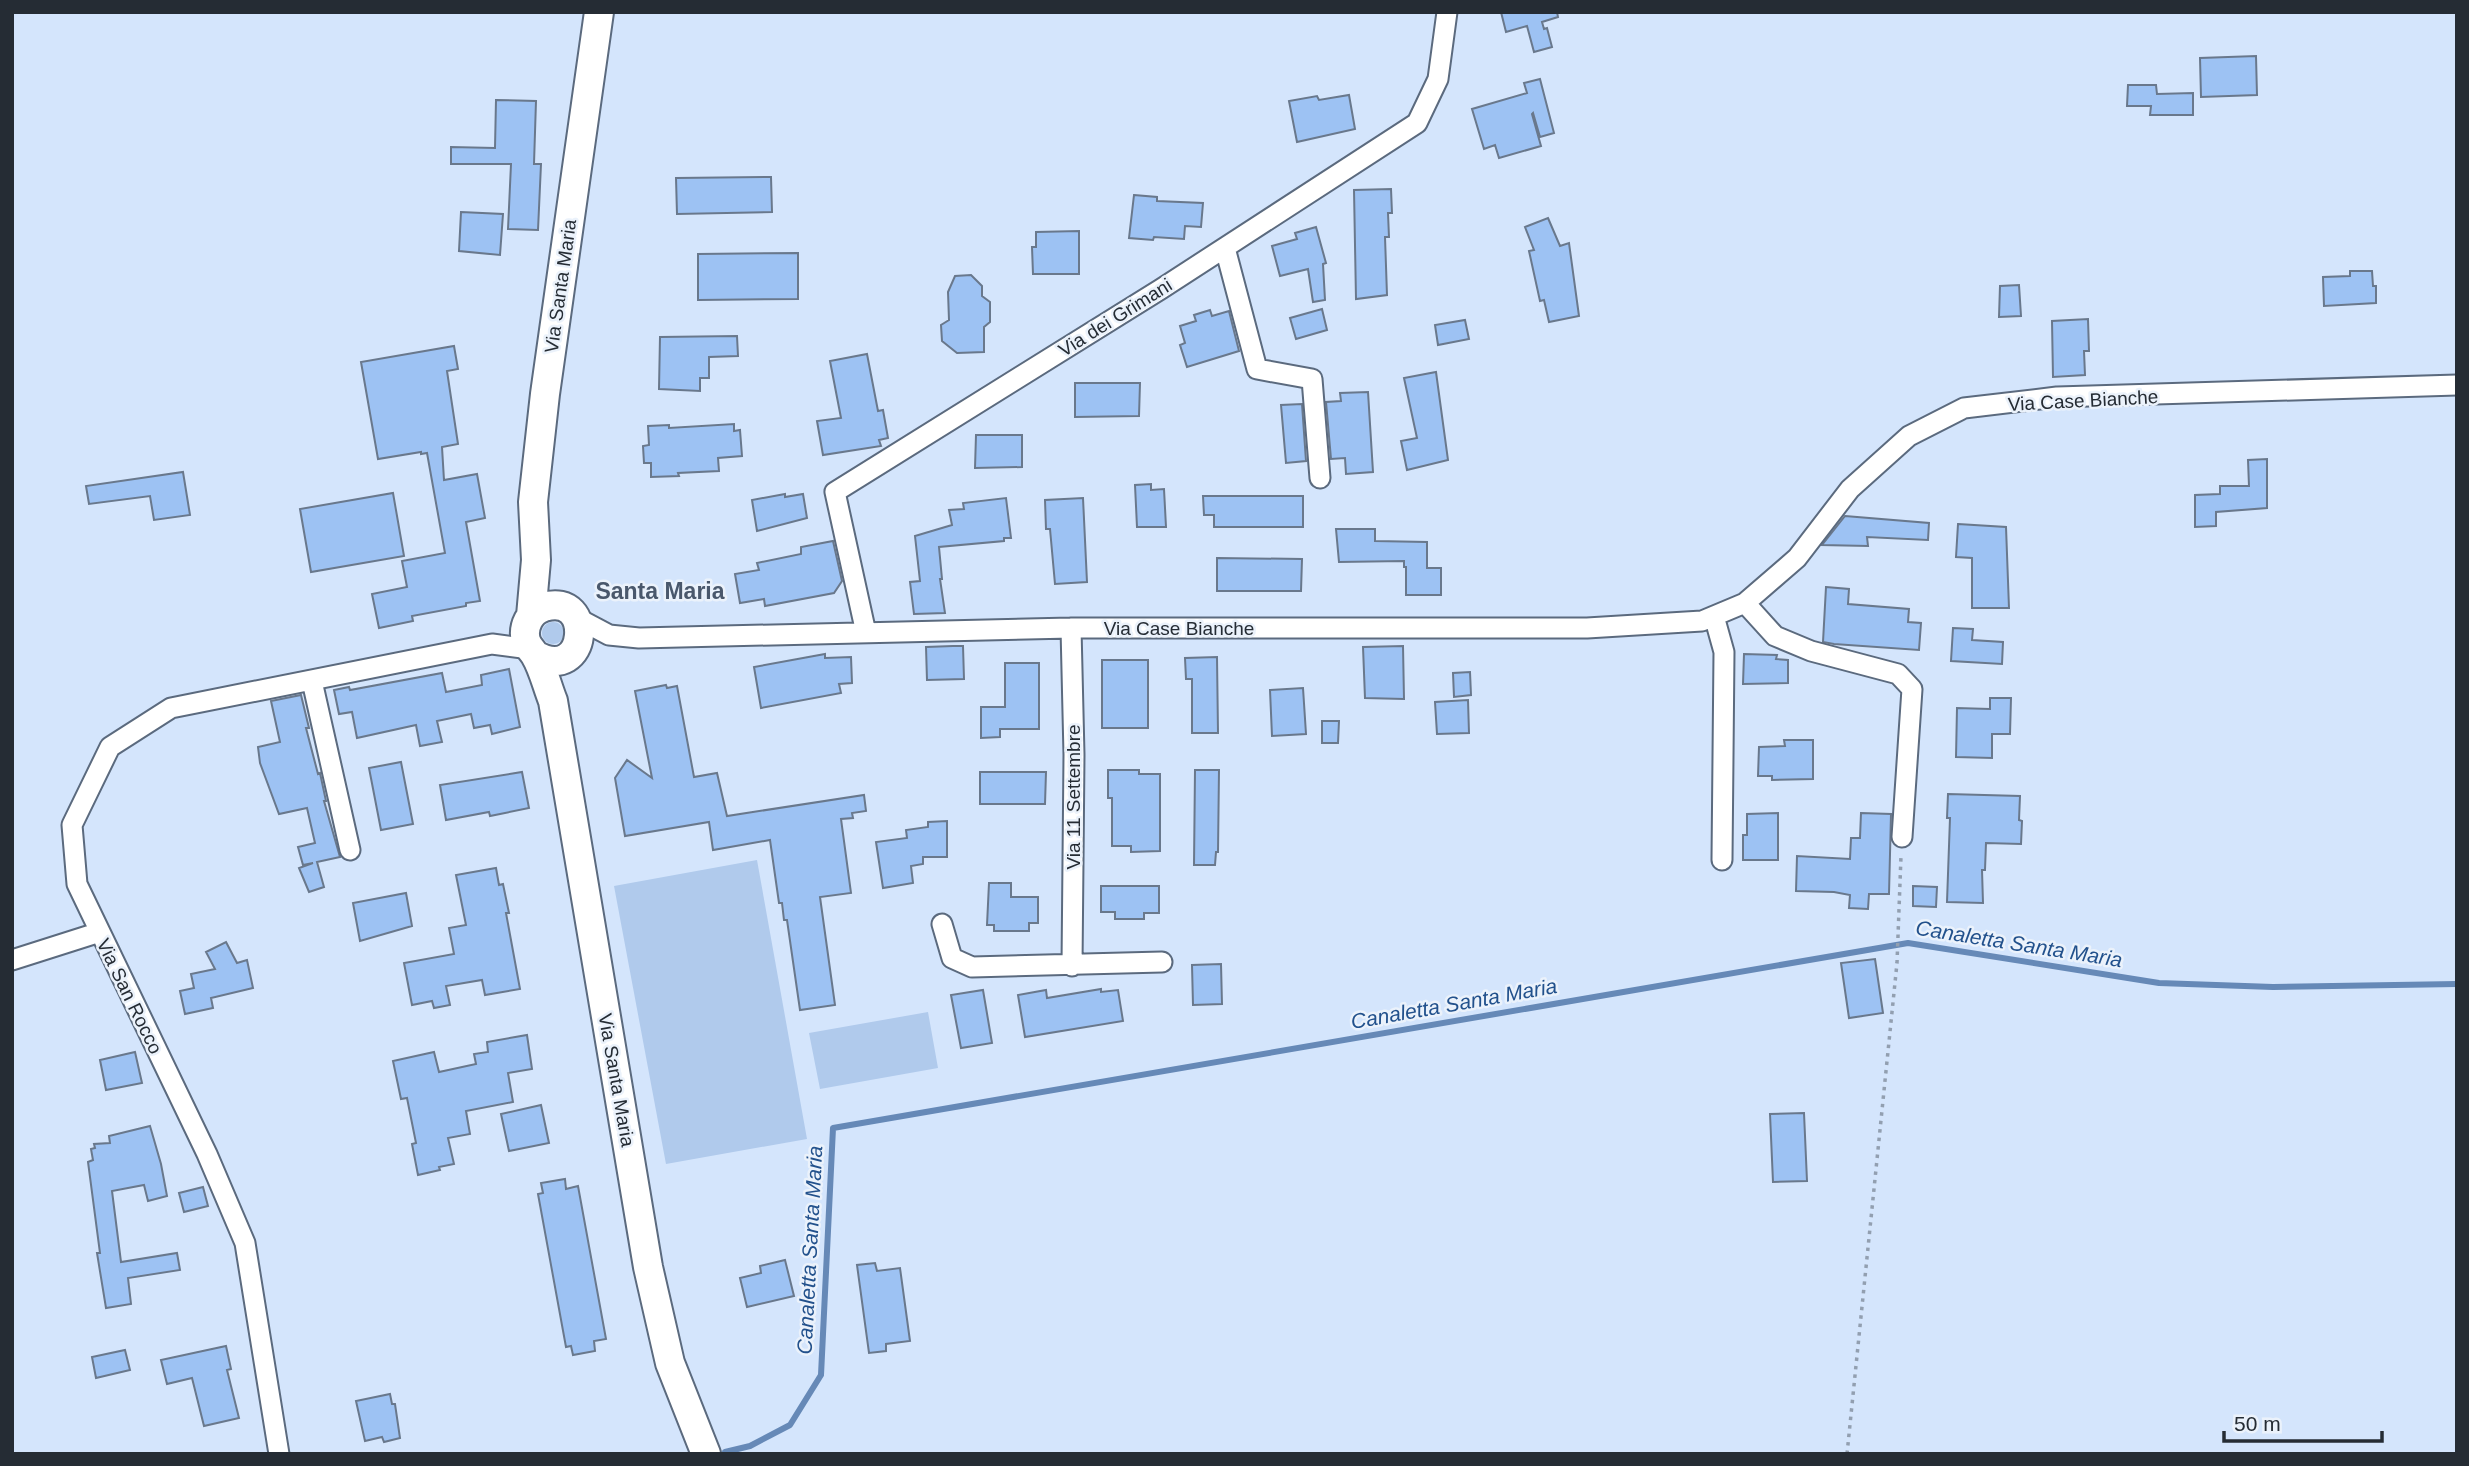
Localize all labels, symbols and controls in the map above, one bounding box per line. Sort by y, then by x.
street label: Via Santa Maria [541,217,580,354]
street label: Via dei Grimani [1055,274,1176,361]
street label: Via Case Bianche [2007,386,2159,415]
district label: Santa Maria [595,578,725,604]
street label: Via Case Bianche [1104,618,1254,639]
street label: Via 11 Settembre [1063,724,1084,870]
water label: Canaletta Santa Maria [1914,916,2124,971]
street label: Via San Rocco [93,935,166,1057]
water label: Canaletta Santa Maria [1349,974,1559,1033]
street label: Via Santa Maria [594,1012,639,1149]
water label: Canaletta Santa Maria [793,1145,826,1355]
scale bar [2224,1400,2382,1444]
text: 50 m [2234,1412,2281,1435]

